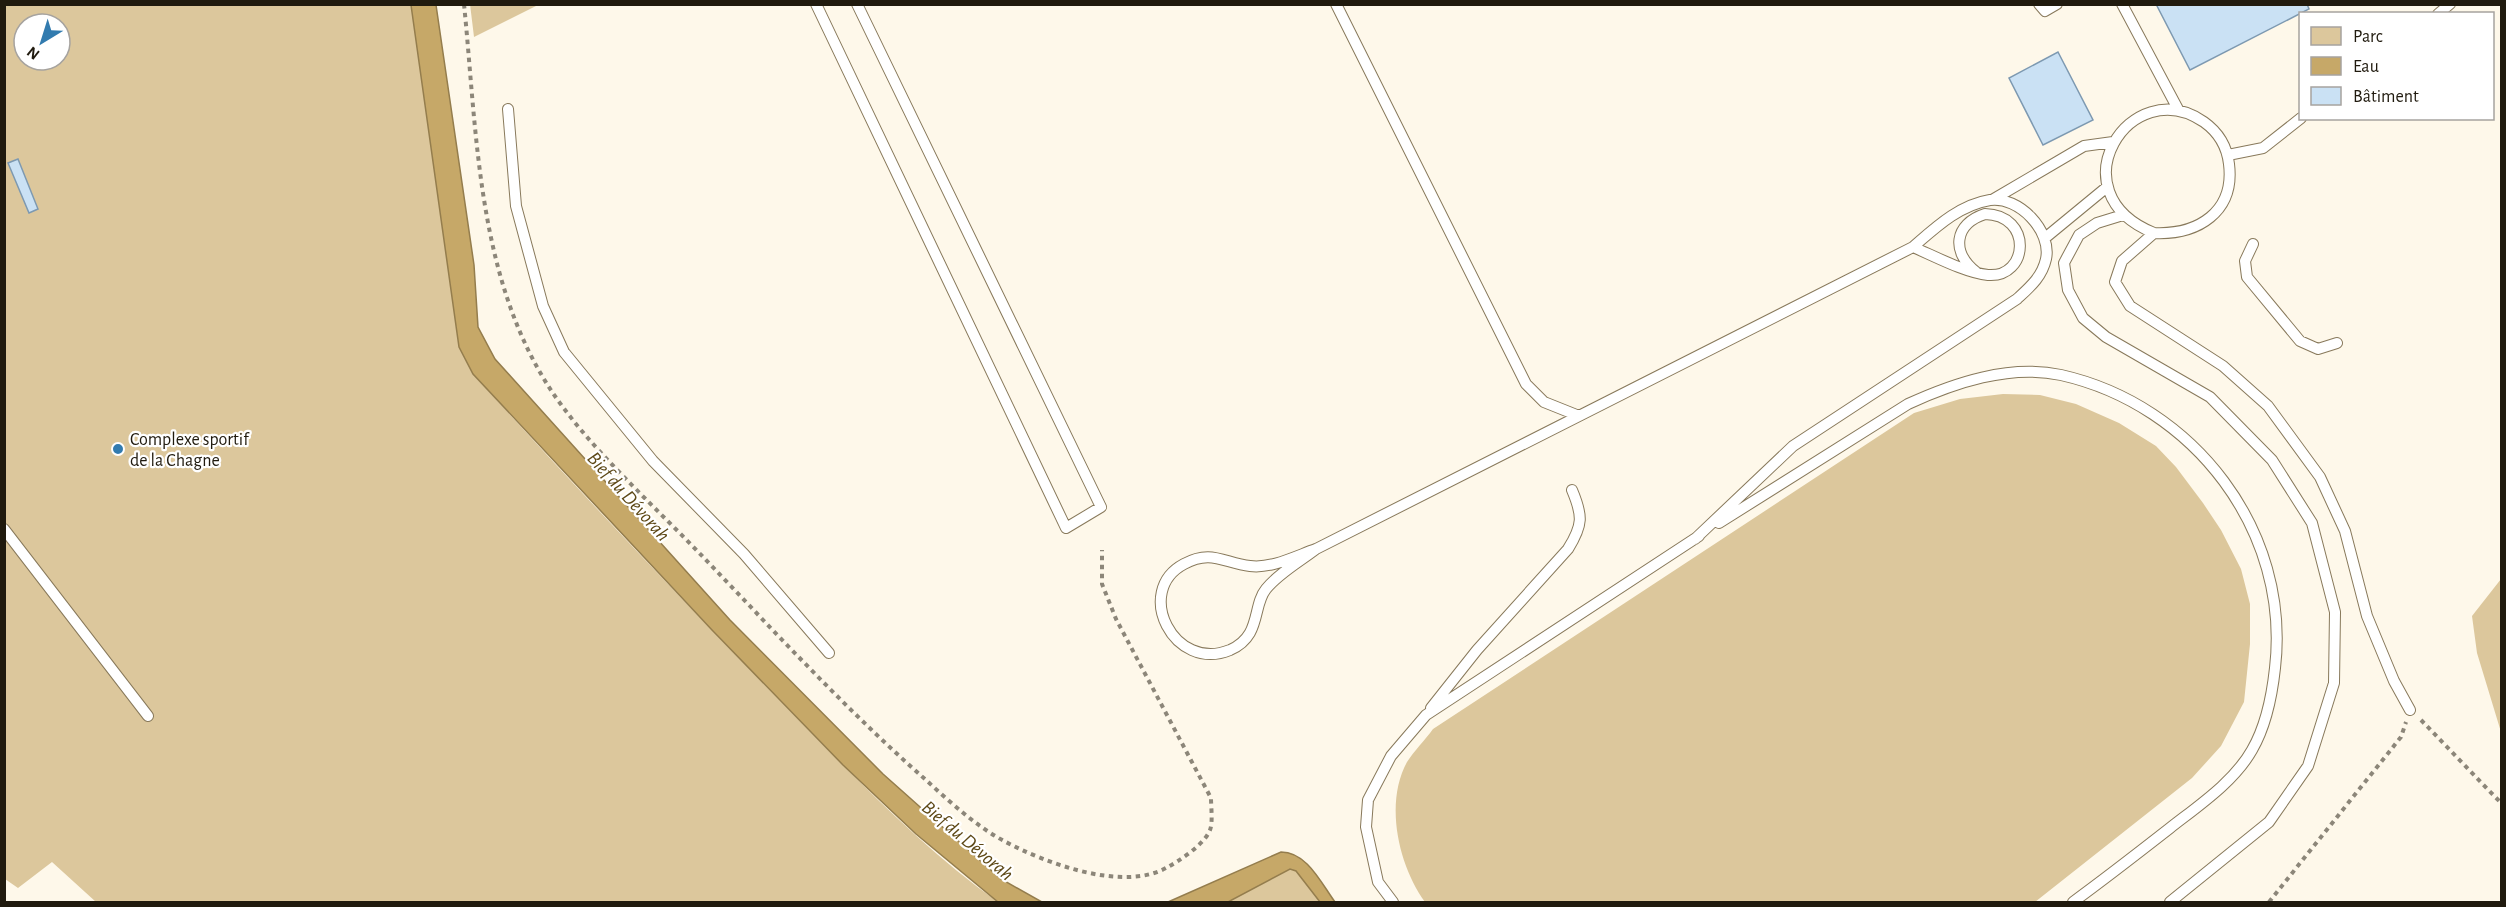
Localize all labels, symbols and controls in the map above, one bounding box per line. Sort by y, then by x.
north arrow [12,12,72,72]
legend [2299,12,2494,120]
text: Parc [2353,28,2383,46]
text: N [24,43,43,63]
text: Eau [2353,58,2379,76]
text: Bâtiment [2353,88,2419,106]
place label: Complexe sportif de la Chagne [130,431,250,470]
marker: Complexe sportif de la Chagne [111,442,125,456]
water label: Bief du Dévorah [583,448,673,545]
water label: Bief du Dévorah [918,797,1017,885]

